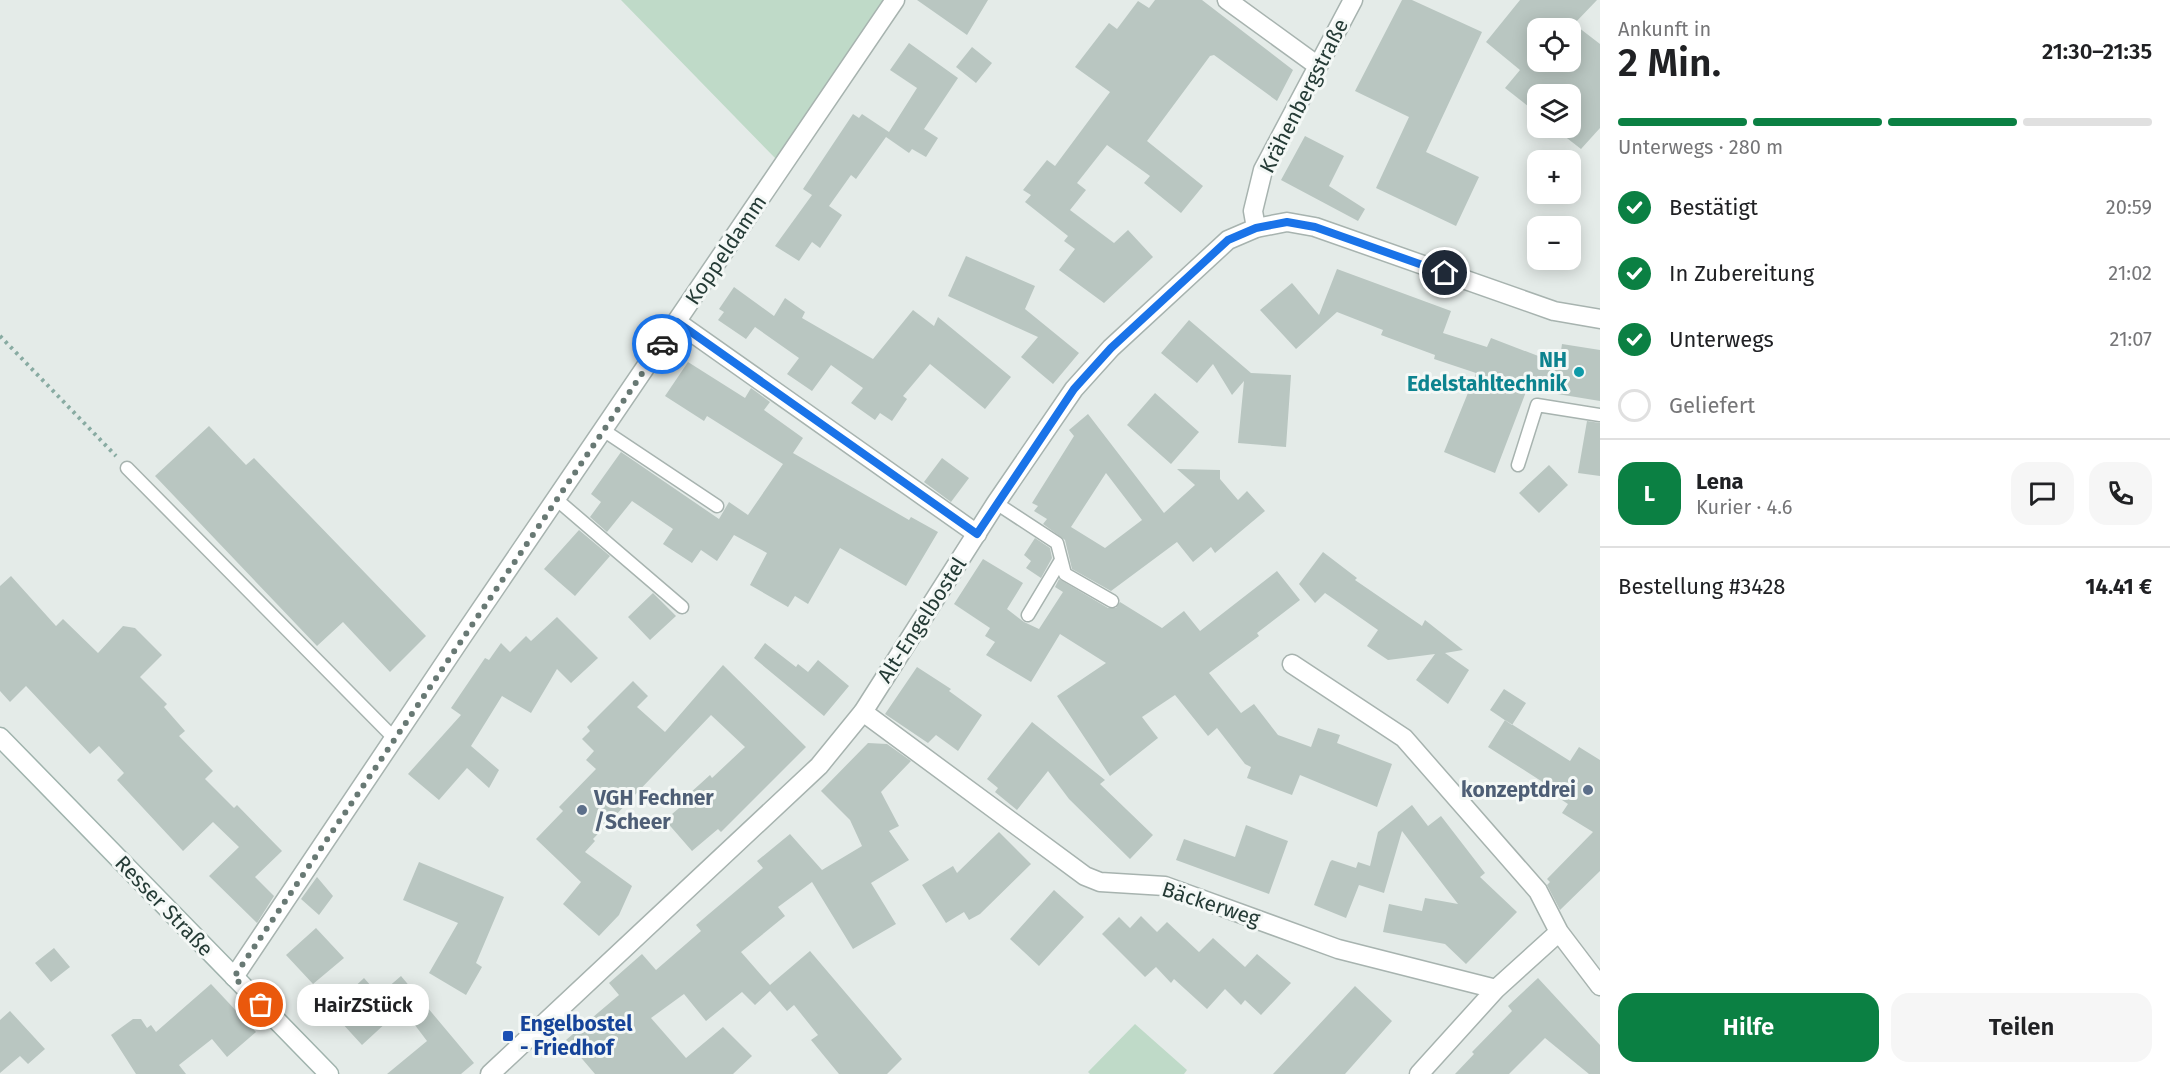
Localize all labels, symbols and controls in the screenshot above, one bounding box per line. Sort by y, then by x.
street label: Krähenbergstraße [1254,14,1354,178]
text: Ankunft in [1618,17,1711,41]
map controls [1527,18,1581,270]
button: locate [1527,18,1581,72]
text: 21:30–21:35 [2042,38,2152,65]
text: 2 Min. [1618,40,1721,86]
button: layers [1527,84,1581,138]
text: Unterwegs · 280 m [1618,135,1783,159]
button: + [1527,150,1581,204]
street label: Koppeldamm [680,190,772,310]
icon: check [1618,191,1651,224]
text: Bestätigt [1669,194,1758,221]
text: 20:59 [2106,195,2152,219]
button: − [1527,216,1581,270]
pin [1419,247,1470,298]
icon: home [1428,256,1461,289]
icon: check [1618,257,1651,290]
text: In Zubereitung [1669,260,1814,287]
text: 21:02 [2108,261,2152,285]
courier [632,314,692,374]
icon: check [1618,323,1651,356]
text: Unterwegs [1669,326,1774,353]
text: 21:07 [2110,327,2152,351]
icon: car [646,328,679,361]
place label: NH Edelstahltechnik [1407,347,1567,397]
marker: NH Edelstahltechnik [1572,365,1586,379]
text: Geliefert [1669,392,1755,419]
button: chat [2011,462,2074,525]
button: phone [2089,462,2152,525]
text: Lena [1696,468,1744,495]
text: L [1644,480,1655,507]
text: Kurier · 4.6 [1696,495,1793,519]
street label: Alt-Engelbostel [872,552,972,688]
text: Bestellung #3428 [1618,573,1785,600]
text: 14.41 € [2085,573,2152,600]
place label: konzeptdrei [1461,777,1576,803]
marker: konzeptdrei [1581,783,1595,797]
place label: VGH Fechner /Scheer [593,785,714,835]
marker: VGH Fechner /Scheer [575,803,589,817]
street label: Resser Straße [109,850,219,962]
street label: Bäckerweg [1159,876,1263,932]
pin [235,979,286,1030]
callout: HairZStück [297,984,429,1026]
icon: bag [244,988,277,1021]
text: HairZStück [313,993,413,1017]
button: Hilfe [1618,993,1879,1062]
button: Teilen [1891,993,2152,1062]
place label: Engelbostel - Friedhof [520,1011,633,1061]
marker: Engelbostel - Friedhof [501,1029,515,1043]

